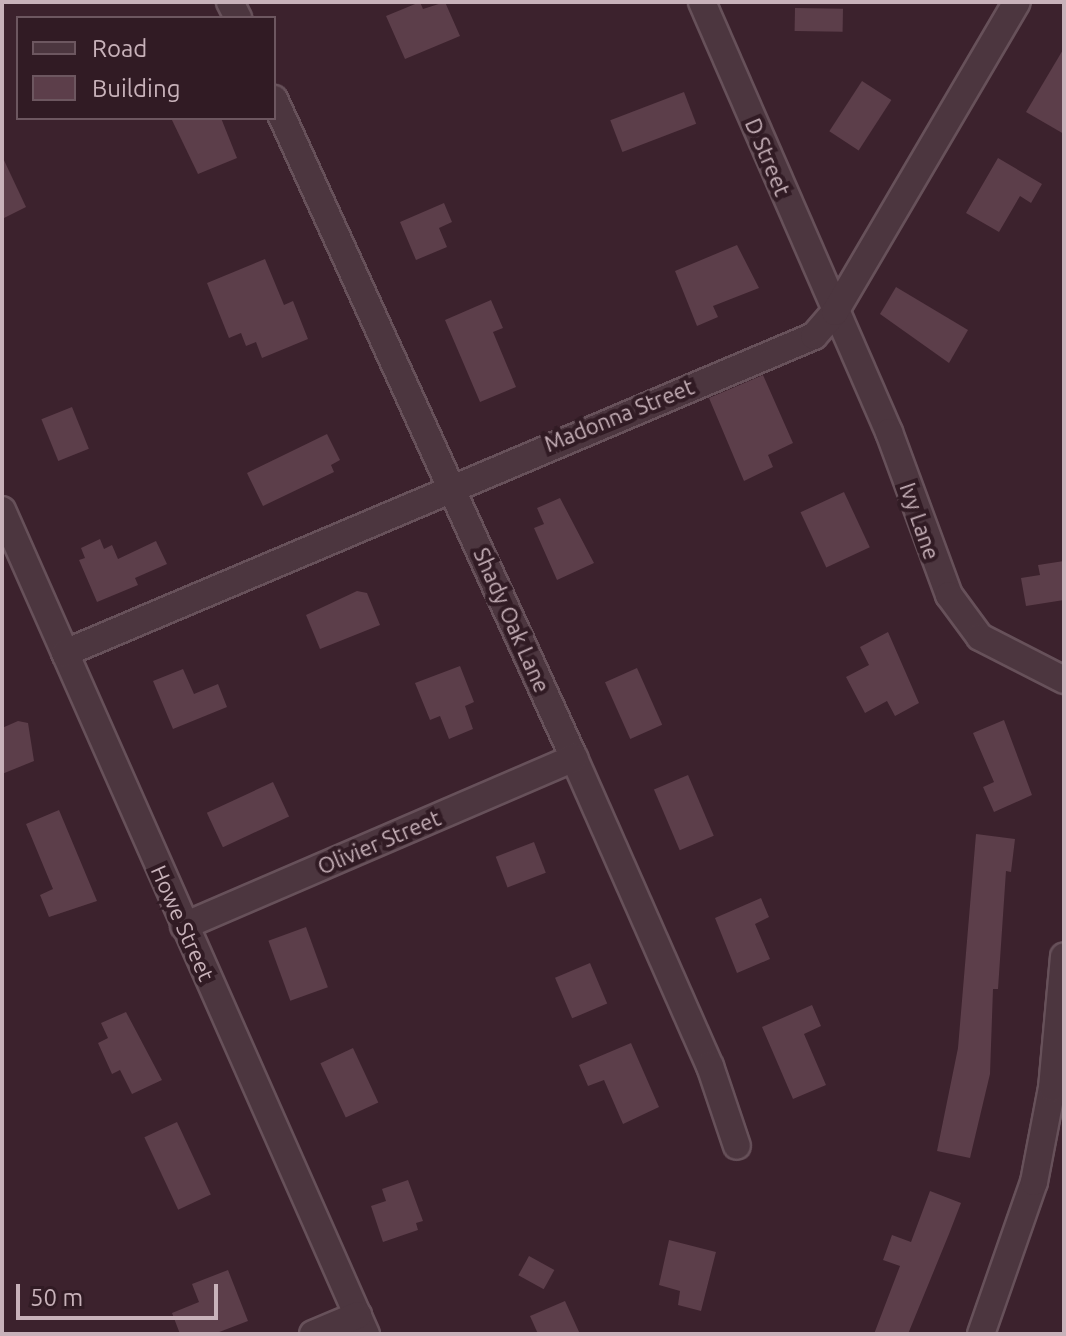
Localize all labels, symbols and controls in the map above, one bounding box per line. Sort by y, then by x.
legend [16,16,276,120]
text: Road [92,35,147,62]
text: Building [92,75,180,102]
street label: D Street [740,114,796,200]
street label: Madonna Street [540,373,698,457]
street label: Ivy Lane [895,479,945,563]
street label: Shady Oak Lane [468,544,556,696]
street label: Olivier Street [313,804,445,880]
street label: Howe Street [146,861,220,985]
scale bar [20,1268,222,1318]
text: 50 m [30,1284,83,1311]

